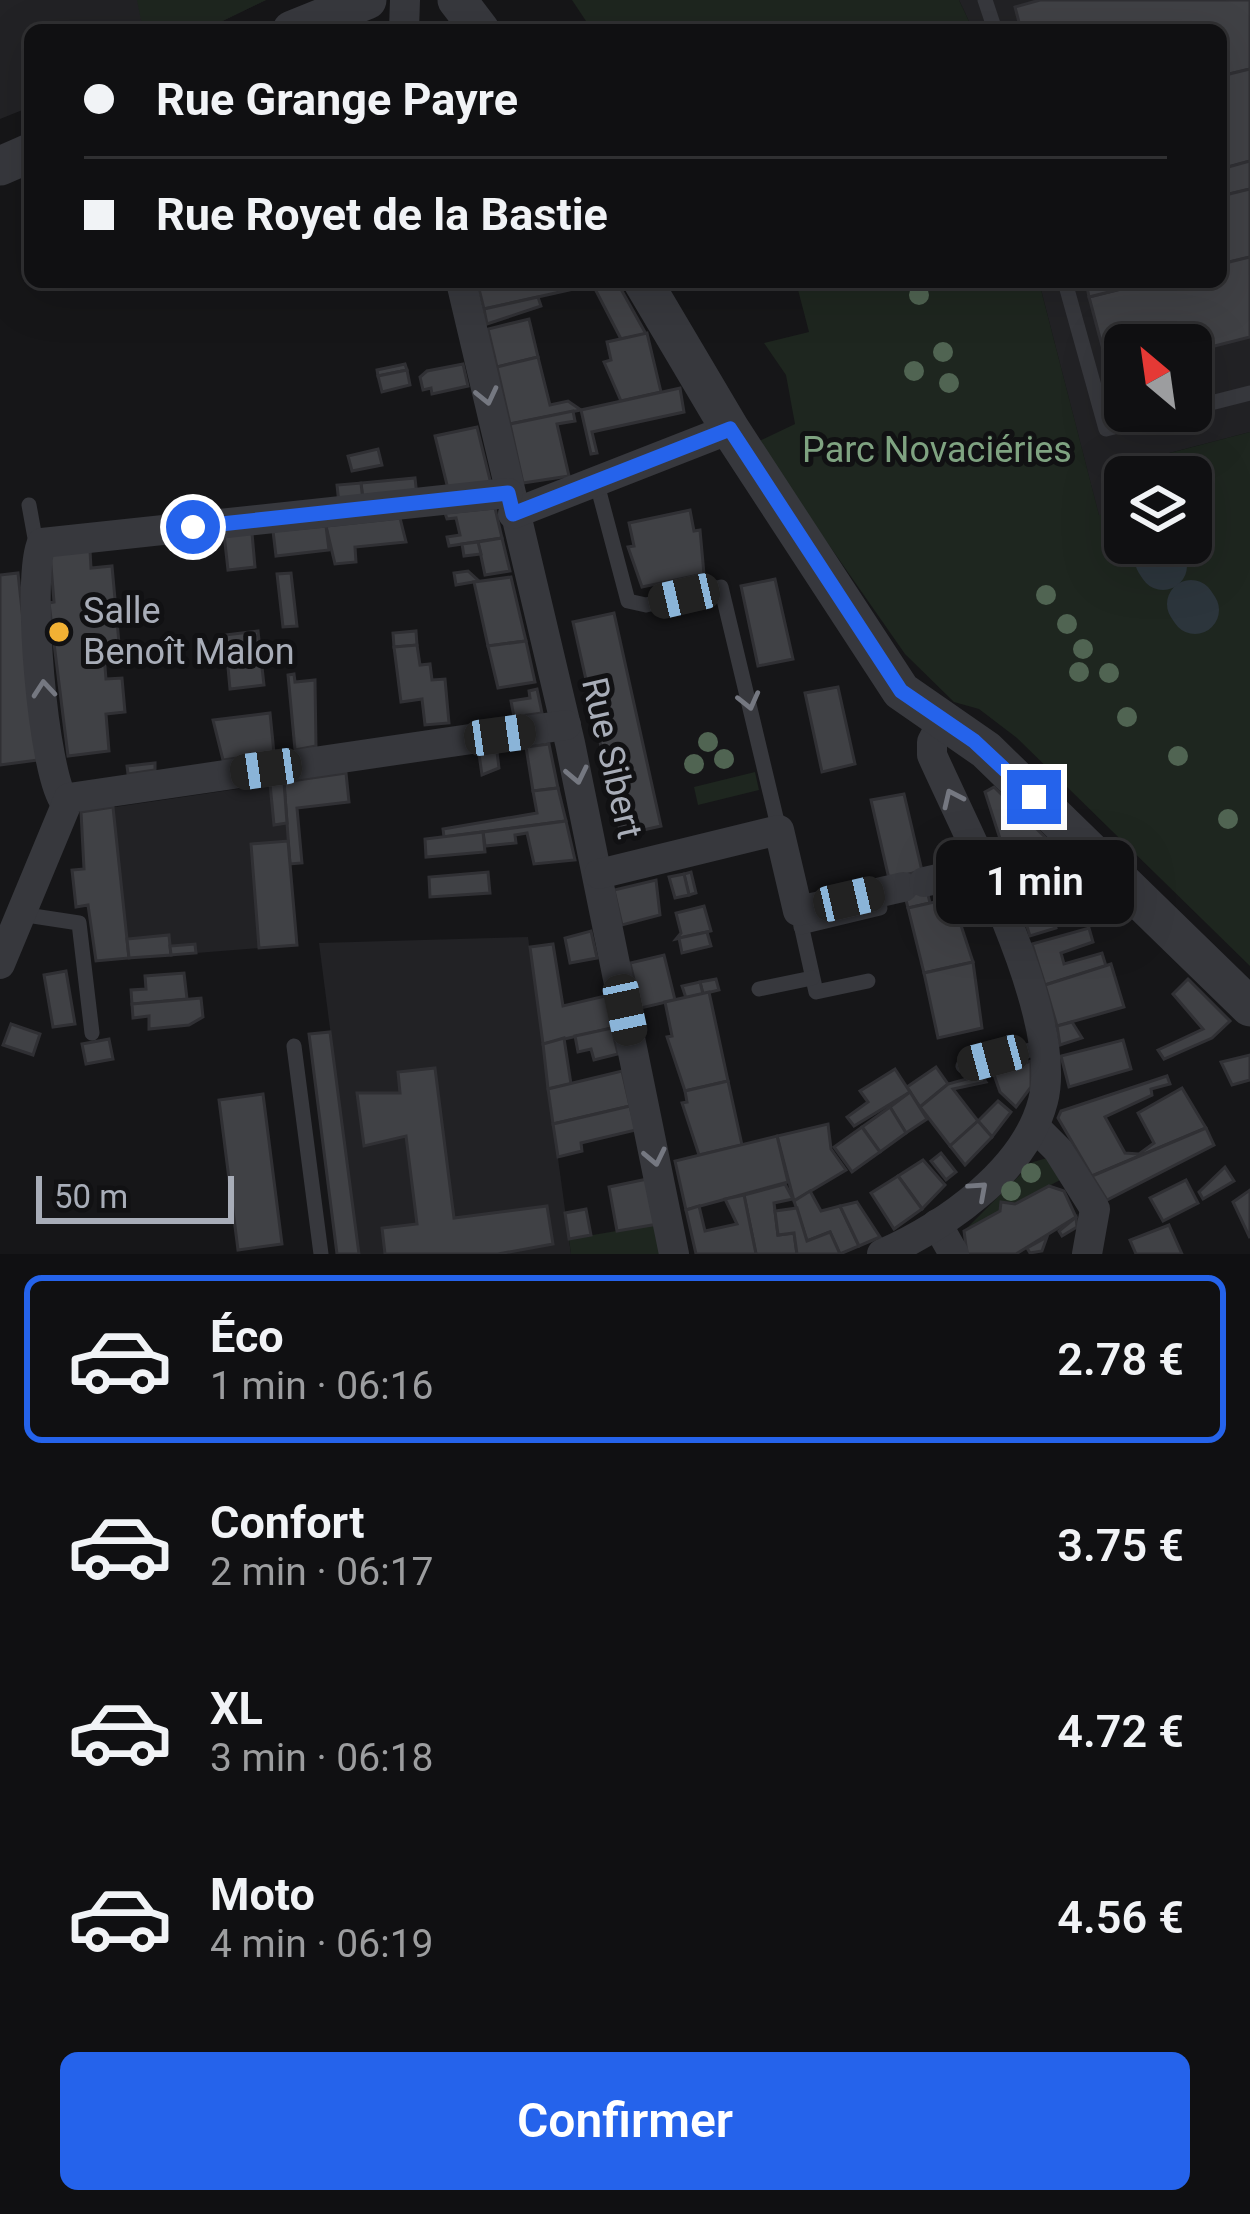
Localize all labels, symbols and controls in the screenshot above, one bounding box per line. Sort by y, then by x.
text: Rue Grange Payre [156,73,518,126]
text: Rue Royet de la Bastie [156,188,608,241]
north arrow [1104,324,1212,432]
map controls [1104,324,1212,564]
one-way arrow [473,386,498,406]
park label: Parc Novaciéries [802,429,1072,471]
button: layers [1104,456,1212,564]
route start [166,500,220,554]
car [645,570,723,622]
place label: Salle Benoît Malon [83,590,295,673]
marker: Salle Benoît Malon [46,619,72,645]
street label: Rue Sibert [573,673,651,843]
one-way arrow [31,679,57,698]
one-way arrow [735,690,760,711]
car [462,712,538,758]
car [228,746,304,792]
one-way arrow [564,765,589,785]
route end [1007,770,1061,824]
one-way arrow [943,789,966,810]
callout: 1 min [935,839,1133,923]
text: 1 min [986,859,1084,905]
car [810,873,888,925]
car [600,971,650,1049]
car [954,1031,1032,1085]
one-way arrow [642,1147,667,1167]
scale bar [36,1170,234,1223]
text: 50 m [54,1177,128,1216]
one-way arrow [965,1183,986,1204]
icon: car [66,1305,174,1413]
text: Éco [210,1310,284,1363]
text: 2.78 € [1057,1333,1184,1386]
text: 1 min · 06:16 [210,1363,433,1409]
icon: car [66,1491,174,1599]
text: Confort [210,1496,364,1549]
text: 3.75 € [1057,1519,1184,1572]
text: 2 min · 06:17 [210,1549,433,1595]
icon: car [66,1677,174,1785]
text: XL [210,1682,263,1735]
text: 4.72 € [1057,1705,1184,1758]
text: 3 min · 06:18 [210,1735,433,1781]
icon: car [66,1863,174,1971]
text: Moto [210,1868,315,1921]
text: 4.56 € [1057,1891,1184,1944]
text: 4 min · 06:19 [210,1921,433,1967]
button: Confirmer [60,2052,1190,2190]

